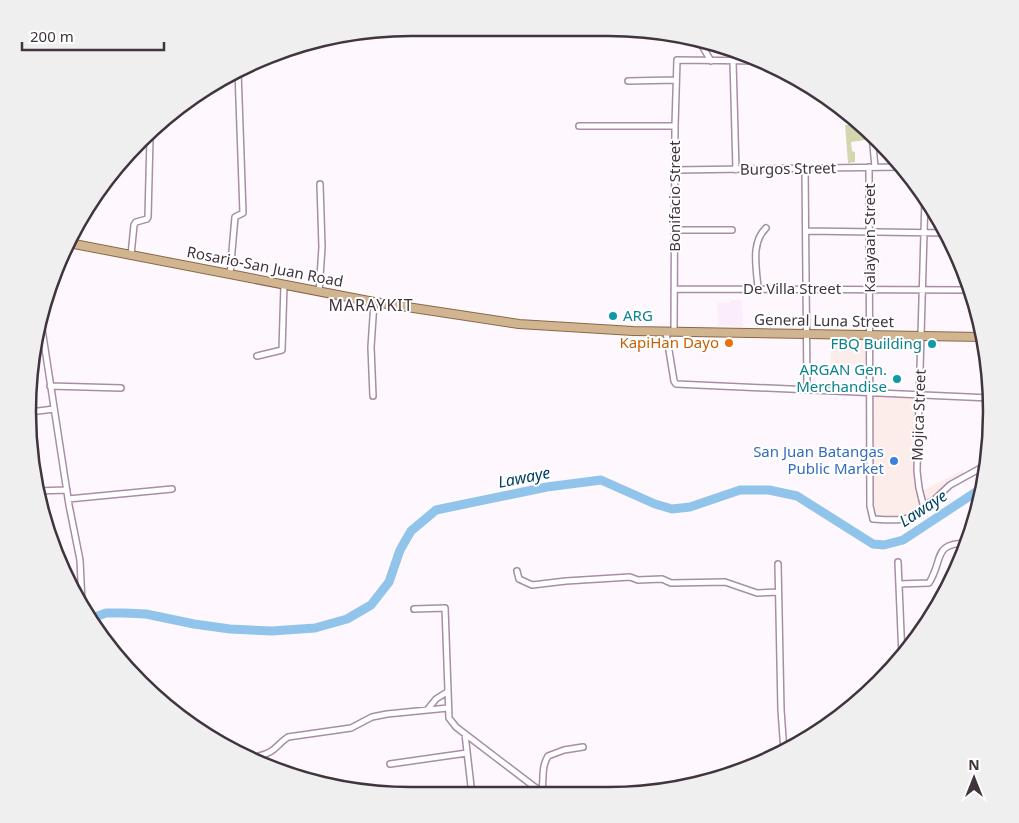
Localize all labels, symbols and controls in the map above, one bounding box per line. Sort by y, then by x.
scale bar [22,20,165,52]
text: 200 m [30,26,74,46]
street label: Bonifacio Street [664,140,684,252]
street label: Burgos Street [740,157,837,179]
street label: Kalayaan Street [859,183,879,293]
street label: Rosario-San Juan Road [185,241,345,291]
street label: De Villa Street [743,278,842,298]
district label: MARAYKIT [328,294,414,316]
place label: ARG [623,305,653,325]
street label: General Luna Street [754,309,895,331]
marker: ARG [607,310,619,322]
place label: KapiHan Dayo [619,332,719,352]
place label: FBQ Building [830,333,922,353]
marker: KapiHan Dayo [723,337,735,349]
marker: FBQ Building [926,338,938,350]
place label: ARGAN Gen. Merchandise [796,359,887,396]
street label: Mojica Street [906,368,930,461]
marker: ARGAN Gen. Merchandise [891,373,903,385]
place label: San Juan Batangas Public Market [753,441,885,478]
marker: San Juan Batangas Public Market [888,455,900,467]
water label: Lawaye [496,461,552,493]
water label: Lawaye [895,484,951,532]
north arrow [949,753,999,803]
text: N [968,755,980,774]

